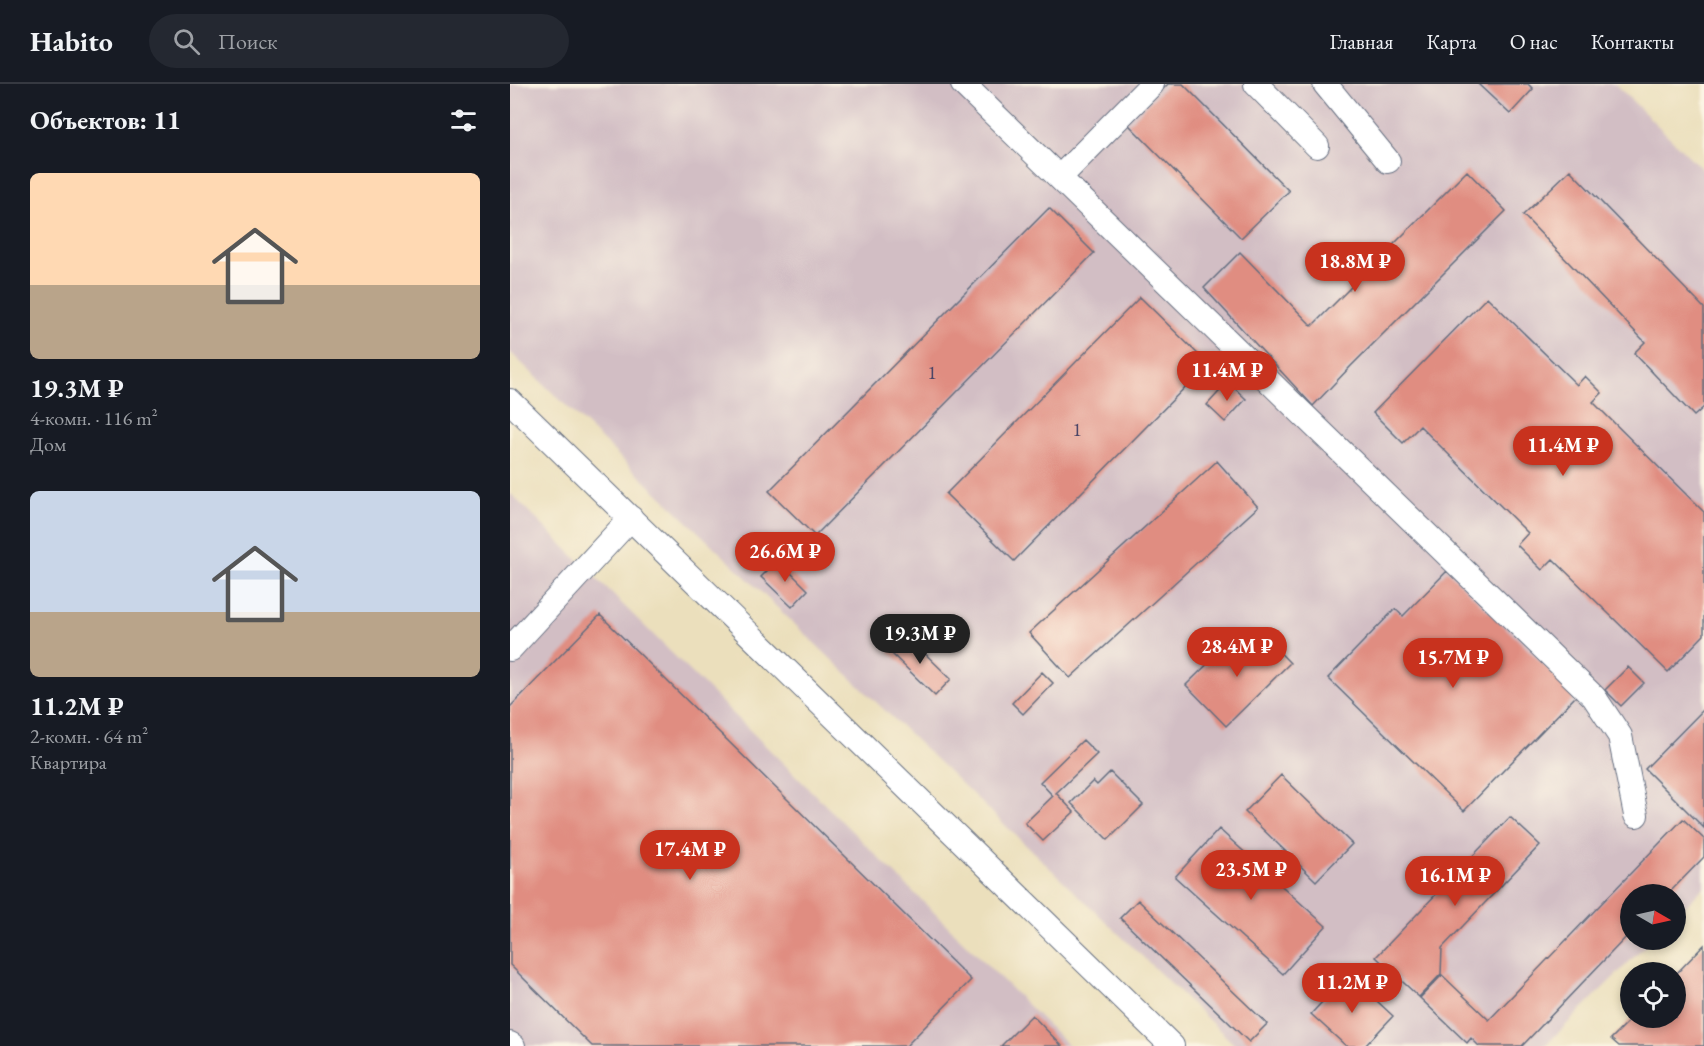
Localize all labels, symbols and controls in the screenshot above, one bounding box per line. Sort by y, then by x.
search box [149,14,569,68]
text: Habito [30,23,113,59]
icon: search [170,25,203,58]
text: Поиск [218,27,278,56]
text: Главная [1329,28,1393,55]
text: Карта [1426,28,1477,55]
text: О нас [1510,28,1558,55]
text: Контакты [1591,28,1674,55]
text: Объектов: 11 [30,103,181,137]
icon: filters [447,104,480,137]
icon: home [201,212,309,320]
pin: 18.8M ₽ [1300,242,1410,293]
text: 18.8M ₽ [1319,248,1391,274]
pin: 11.4M ₽ [1172,351,1282,402]
text: 11.4M ₽ [1191,357,1263,383]
house number: 1 [927,359,937,385]
text: 19.3M ₽ [30,371,124,405]
text: 4-комн. · 116 m² [30,405,158,431]
house number: 1 [1072,416,1082,442]
pin: 11.4M ₽ [1508,426,1618,477]
text: Дом [30,431,66,457]
text: 11.4M ₽ [1527,432,1599,458]
icon: home [201,530,309,638]
pin: 26.6M ₽ [730,532,840,583]
text: 26.6M ₽ [749,538,821,564]
pin: 19.3M ₽ [865,614,975,665]
text: 19.3M ₽ [884,620,956,646]
pin: 28.4M ₽ [1182,627,1292,678]
text: 28.4M ₽ [1201,633,1273,659]
pin: 15.7M ₽ [1398,638,1508,689]
text: 15.7M ₽ [1417,644,1489,670]
text: 11.2M ₽ [30,689,124,723]
text: 2-комн. · 64 m² [30,723,148,749]
text: Квартира [30,749,107,775]
pin: 17.4M ₽ [635,830,745,881]
text: 17.4M ₽ [654,836,726,862]
pin: 23.5M ₽ [1196,850,1306,901]
text: 23.5M ₽ [1215,856,1287,882]
pin: 16.1M ₽ [1400,856,1510,907]
text: 16.1M ₽ [1419,862,1491,888]
north arrow [1620,884,1686,950]
map controls [1620,884,1686,1028]
button: locate [1620,962,1686,1028]
pin: 11.2M ₽ [1297,963,1407,1014]
text: 11.2M ₽ [1316,969,1388,995]

